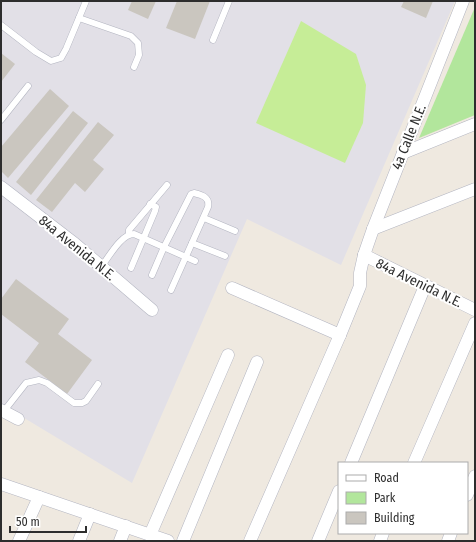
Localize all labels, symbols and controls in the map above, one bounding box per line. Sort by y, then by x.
street label: 4a Calle N.E. [388,102,430,172]
street label: 84a Avenida N.E. [35,212,119,284]
street label: 84a Avenida N.E. [373,255,465,311]
legend [338,462,468,534]
text: Road [374,471,399,485]
text: Park [374,491,396,505]
scale bar [10,508,86,534]
text: Building [374,511,415,525]
text: 50 m [16,515,40,529]

